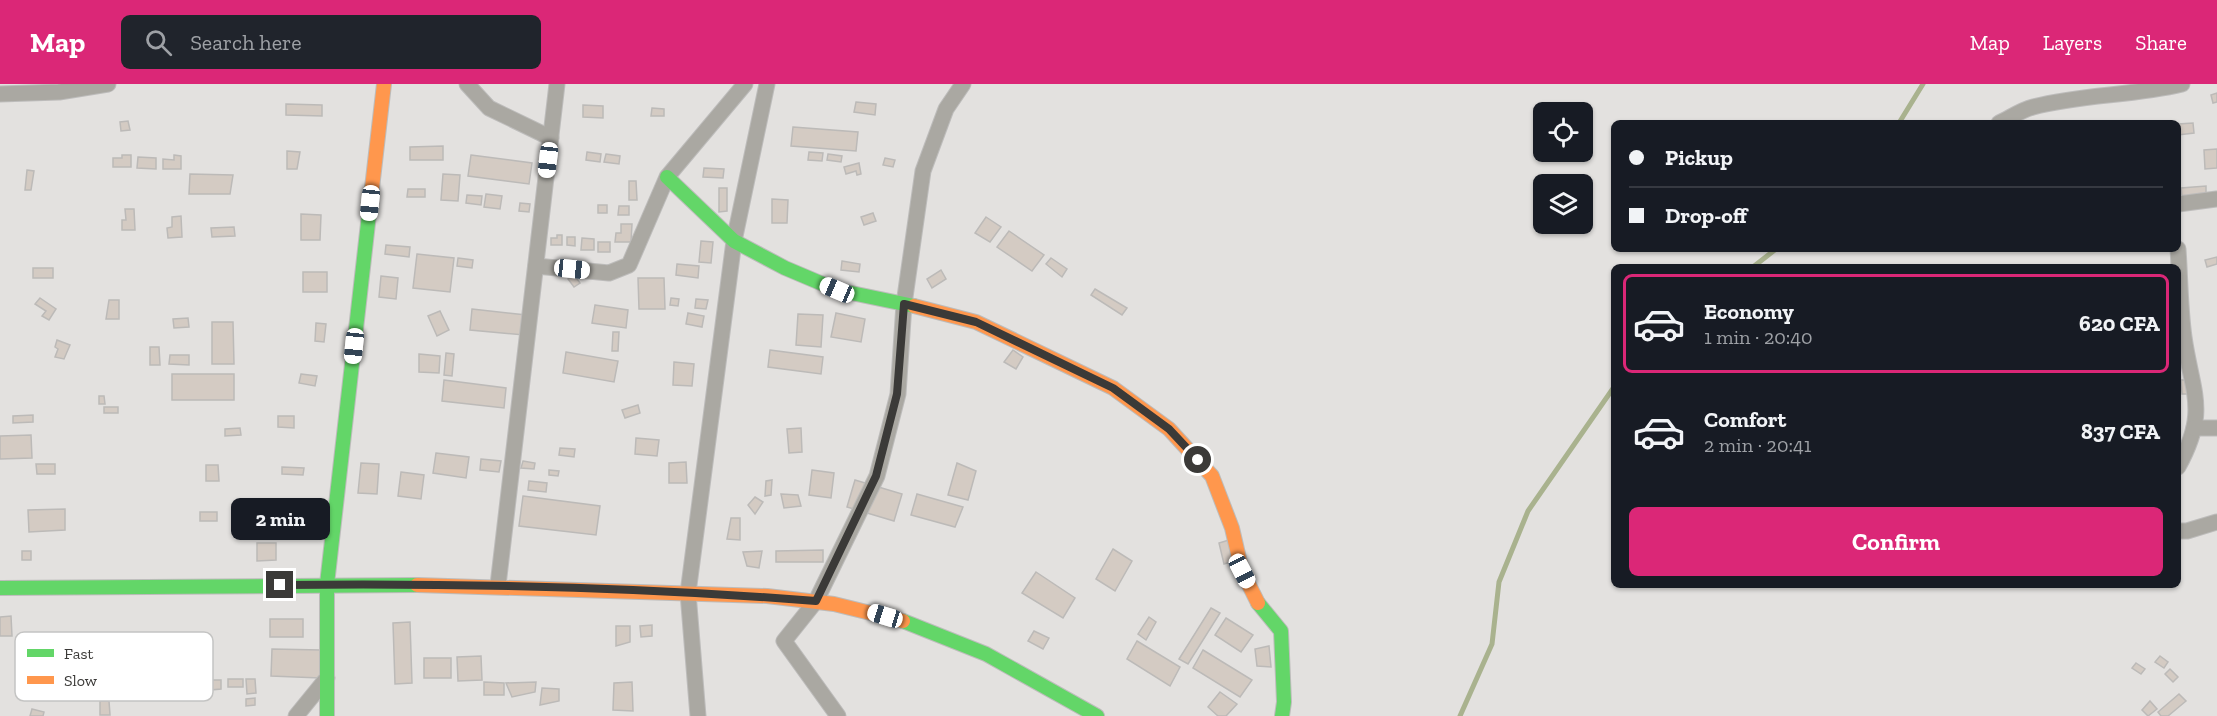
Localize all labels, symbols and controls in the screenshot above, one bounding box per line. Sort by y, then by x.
search box [121,15,541,69]
text: Map [30,26,85,59]
icon: search [142,26,175,59]
text: Search here [190,29,302,56]
text: Map [1970,30,2010,55]
text: Layers [2043,30,2102,55]
text: Share [2135,30,2187,55]
map controls [1533,102,1593,234]
button: locate [1533,102,1593,162]
car [537,141,559,179]
text: Pickup [1665,144,1733,171]
button: layers [1533,174,1593,234]
car [359,184,381,222]
text: Drop-off [1665,202,1747,229]
car [553,258,591,280]
car [817,275,857,305]
icon: car [1632,297,1686,351]
text: Economy [1704,298,1794,325]
text: 620 CFA [2079,310,2160,337]
text: 1 min · 20:40 [1704,325,1813,349]
car [343,327,365,365]
icon: car [1632,405,1686,459]
text: Comfort [1704,406,1786,433]
text: 837 CFA [2081,418,2160,445]
text: 2 min · 20:41 [1704,433,1811,457]
route start [1184,446,1211,473]
callout: 2 min [230,498,330,540]
text: 2 min [256,507,305,531]
button: Confirm [1629,507,2163,576]
car [1226,551,1258,591]
route end [266,571,293,598]
car [865,602,905,630]
legend [15,632,213,701]
text: Fast [64,644,93,663]
text: Slow [64,671,98,690]

